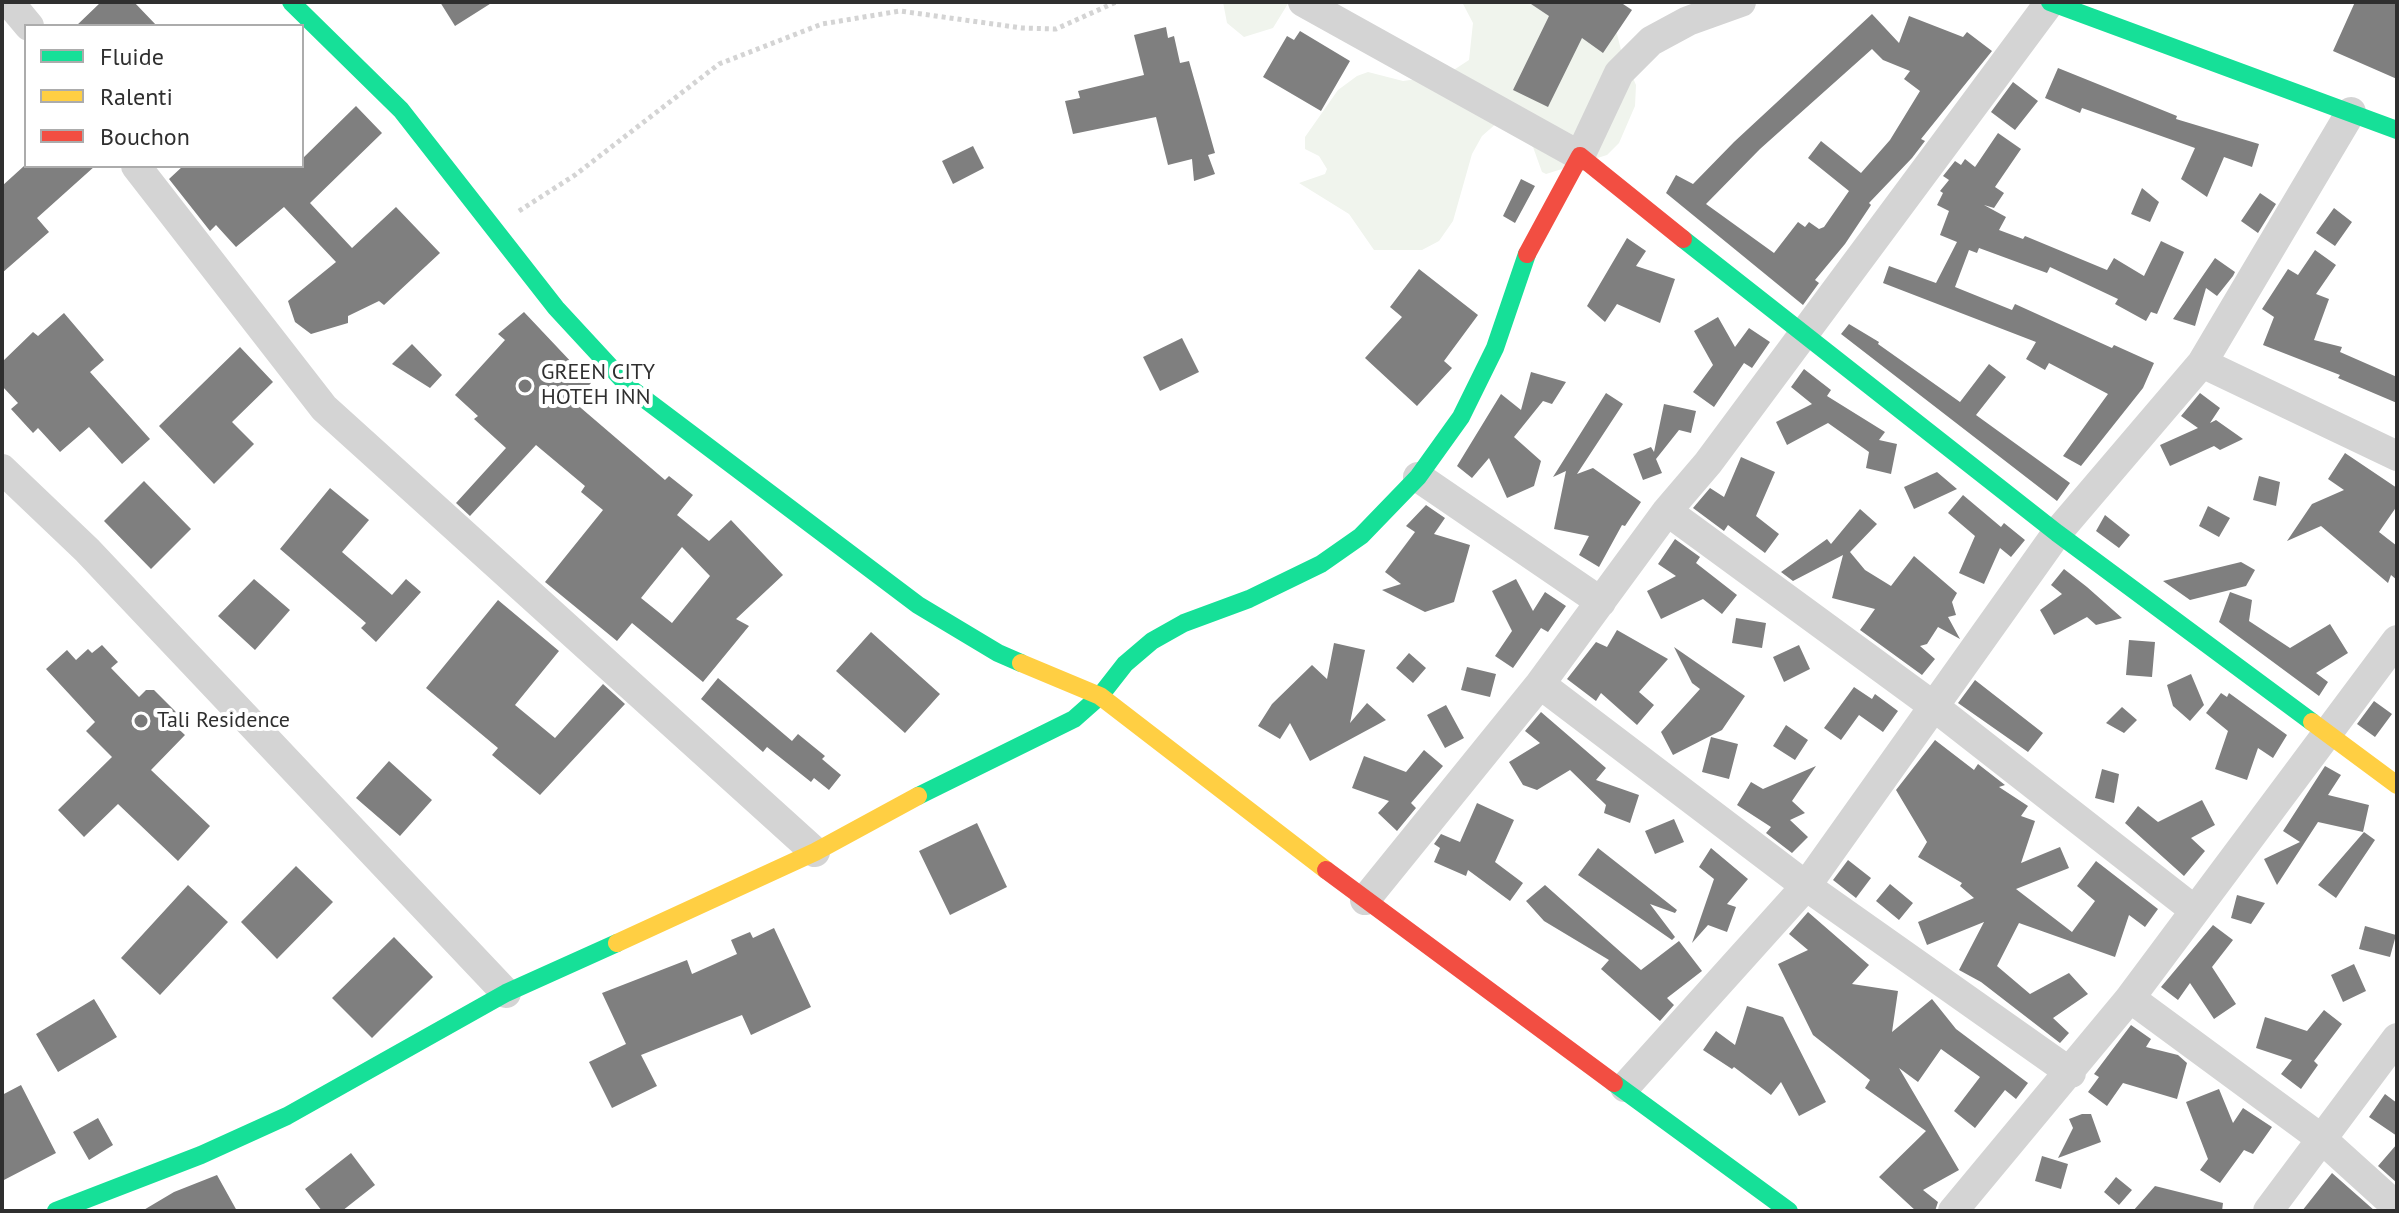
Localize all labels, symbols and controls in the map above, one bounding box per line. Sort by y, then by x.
legend [24,24,304,168]
text: Fluide [100,41,164,72]
text: Ralenti [100,81,173,112]
text: Bouchon [100,121,190,152]
place label: GREEN CITY HOTEH INN [541,360,655,412]
marker: GREEN CITY HOTEH INN [516,377,534,395]
place label: Tali Residence [157,708,290,734]
marker: Tali Residence [132,712,150,730]

